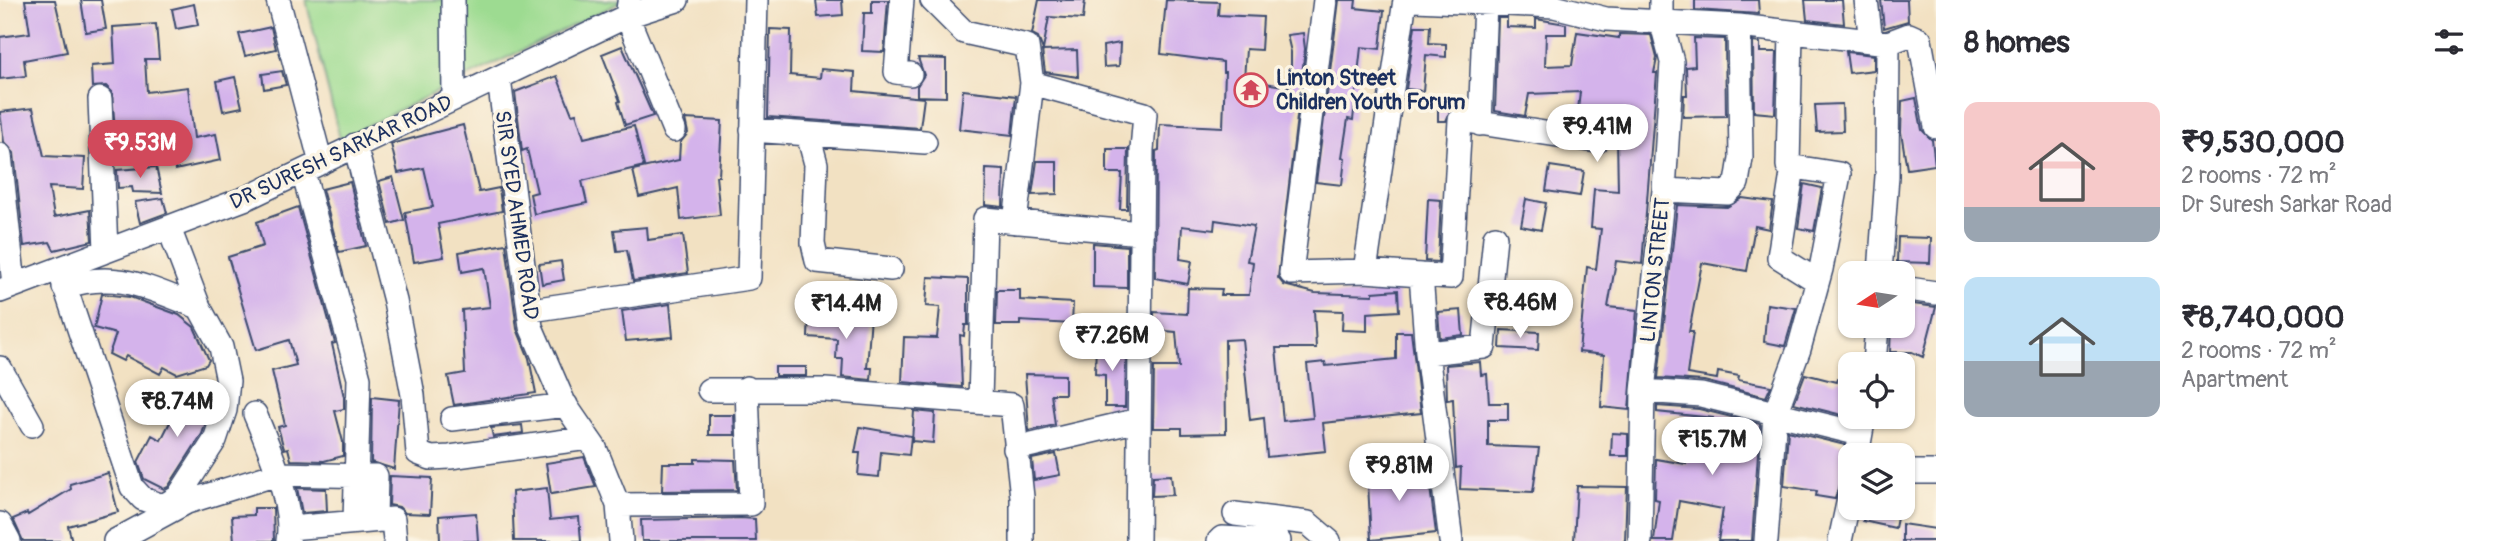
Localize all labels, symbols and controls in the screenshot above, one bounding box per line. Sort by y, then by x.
icon: filters [2430,23,2468,61]
text: 8 homes [1964,24,2070,61]
place label: Linton Street Children Youth Forum [1276,65,1466,116]
temple icon: Linton Street Children Youth Forum [1232,71,1270,109]
street label: DR SURESH SARKAR ROAD [226,89,457,216]
pin: ₹9.41M [1540,104,1654,164]
street label: SIR SYED AHMED ROAD [488,109,545,321]
text: ₹9.41M [1562,112,1632,141]
pin: ₹9.53M [83,120,197,180]
text: ₹9,530,000 [2181,124,2345,161]
text: ₹9.53M [104,128,176,157]
icon: home [2020,130,2104,214]
text: 2 rooms · 72 m² [2181,161,2337,190]
text: Dr Suresh Sarkar Road [2181,190,2392,219]
street label: LINTON STREET [1634,196,1677,344]
north arrow [1838,261,1914,338]
map controls [1838,261,1915,520]
pin: ₹8.46M [1463,280,1577,340]
pin: ₹14.4M [789,282,903,341]
text: ₹8.46M [1483,288,1557,317]
text: ₹14.4M [810,289,882,318]
text: ₹8,740,000 [2181,299,2345,336]
icon: home [2020,305,2104,389]
pin: ₹7.26M [1055,314,1169,373]
text: ₹7.26M [1075,321,1149,350]
text: 2 rooms · 72 m² [2181,336,2337,365]
button: locate [1838,352,1915,429]
text: Apartment [2181,365,2288,394]
pin: ₹8.74M [120,380,234,439]
text: ₹8.74M [141,387,213,416]
pin: ₹15.7M [1655,418,1769,477]
text: ₹15.7M [1677,425,1747,454]
button: layers [1838,443,1915,520]
pin: ₹9.81M [1342,444,1456,503]
text: ₹9.81M [1365,451,1433,480]

